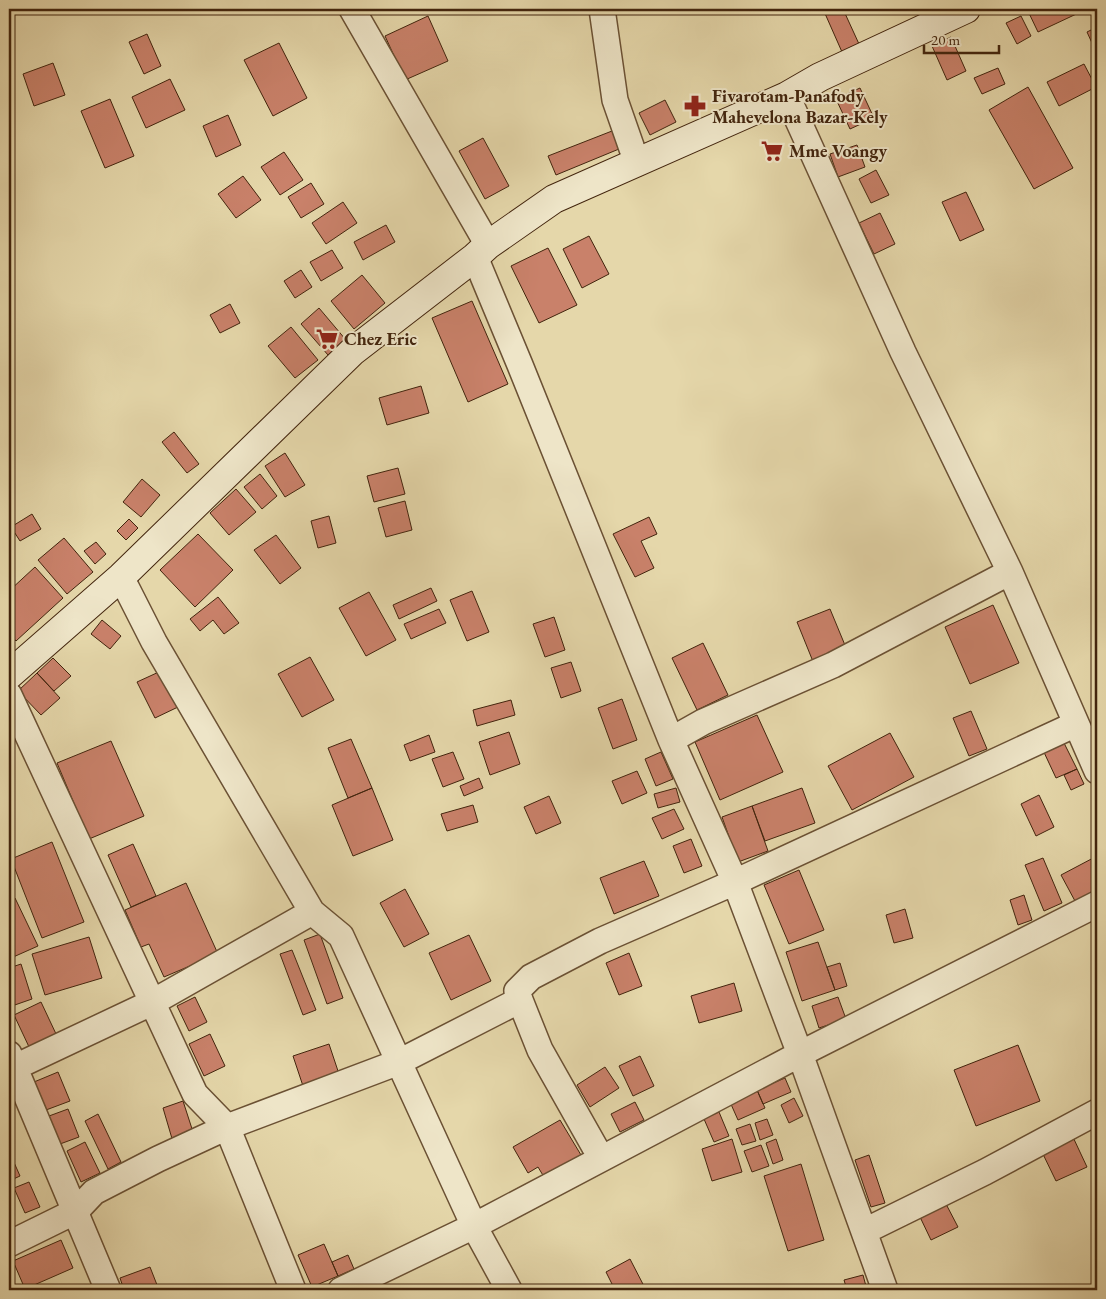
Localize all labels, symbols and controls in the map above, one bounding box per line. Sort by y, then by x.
scale bar [924,22,998,54]
text: 20 m [931,30,960,49]
place label: Fivarotam-Panafody Mahevelona Bazar-Kely [712,84,888,128]
pharmacy icon: Fivarotam-Panafody Mahevelona Bazar-Kely [682,93,708,119]
supermarket icon: Mme Voangy [759,138,785,164]
place label: Mme Voangy [789,139,887,162]
supermarket icon: Chez Eric [314,326,340,352]
place label: Chez Eric [344,327,418,350]

